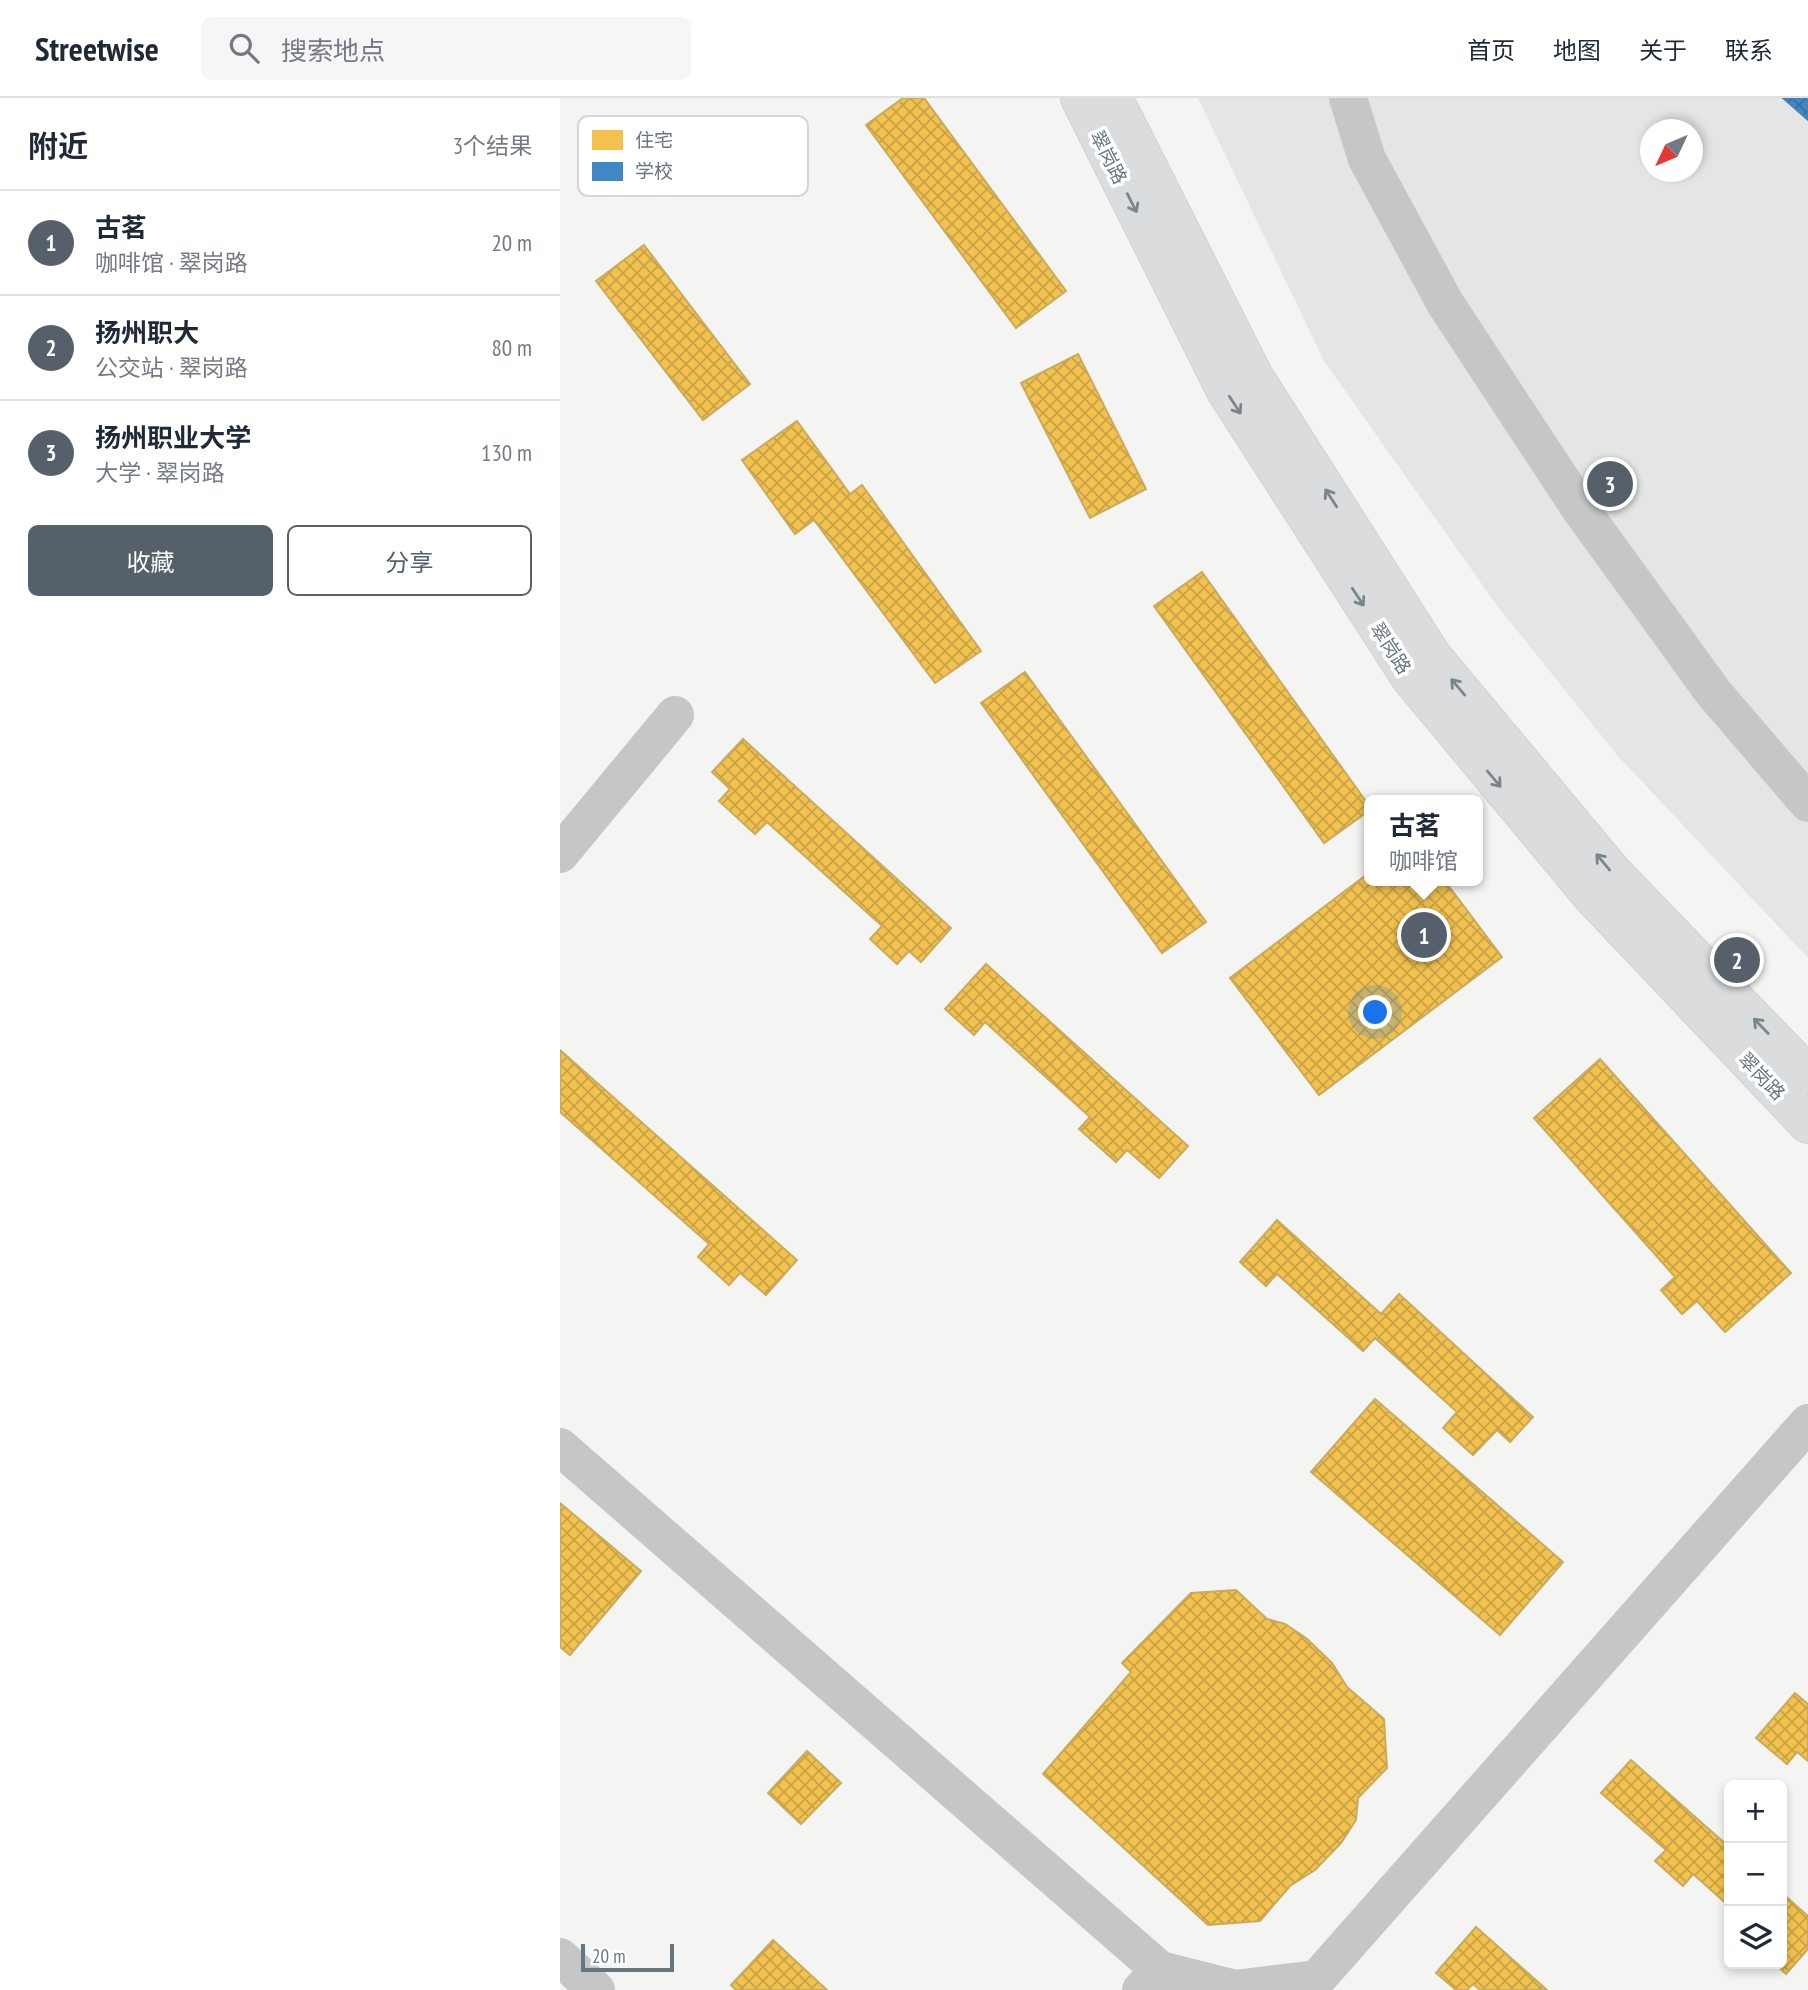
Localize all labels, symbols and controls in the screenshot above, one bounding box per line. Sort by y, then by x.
search box [201,17,691,80]
text: Streetwise [35,27,159,70]
icon: search [225,29,263,67]
text: 搜索地点 [281,34,385,67]
text: 首页 [1467,35,1515,66]
text: 地图 [1553,35,1601,66]
text: 关于 [1639,35,1687,66]
text: 联系 [1725,35,1773,66]
legend [578,116,808,196]
north arrow [1640,119,1703,182]
text: 附近 [28,126,88,165]
street label: 翠岗路 [1085,126,1133,188]
text: 住宅 [635,128,673,152]
text: 3个结果 [453,131,532,160]
text: 学校 [635,159,673,183]
one-way arrow [1125,192,1139,213]
text: 古茗 [95,211,147,244]
text: 1 [46,228,57,257]
text: 20 m [491,228,532,257]
text: 咖啡馆 · 翠岗路 [95,248,248,277]
text: 扬州职大 [95,316,199,349]
text: 2 [46,333,57,362]
text: 80 m [491,333,532,362]
text: 公交站 · 翠岗路 [95,353,248,382]
one-way arrow [1229,395,1243,415]
text: 扬州职业大学 [95,421,251,454]
text: 3 [46,438,57,467]
text: 130 m [481,438,532,467]
text: 大学 · 翠岗路 [95,458,225,487]
pin: 3 [1587,458,1633,510]
one-way arrow [1324,489,1339,508]
button: 收藏 [28,525,273,596]
button: 分享 [287,525,532,596]
one-way arrow [1351,587,1366,606]
street label: 翠岗路 [1365,618,1417,678]
one-way arrow [1450,678,1466,696]
one-way arrow [1486,769,1502,787]
popup [1364,795,1483,886]
text: 古茗 [1389,809,1441,842]
text: 咖啡馆 [1389,846,1458,875]
one-way arrow [1595,853,1611,871]
pin: 1 [1401,909,1447,961]
pin: 2 [1714,934,1760,986]
your location [1358,995,1392,1029]
one-way arrow [1752,1018,1769,1035]
street label: 翠岗路 [1734,1047,1790,1105]
map controls [1724,1780,1787,1969]
button: + [1724,1780,1787,1843]
button: − [1724,1843,1787,1906]
button: layers [1724,1906,1787,1969]
scale bar [581,1941,674,1973]
text: 20 m [592,1944,626,1968]

